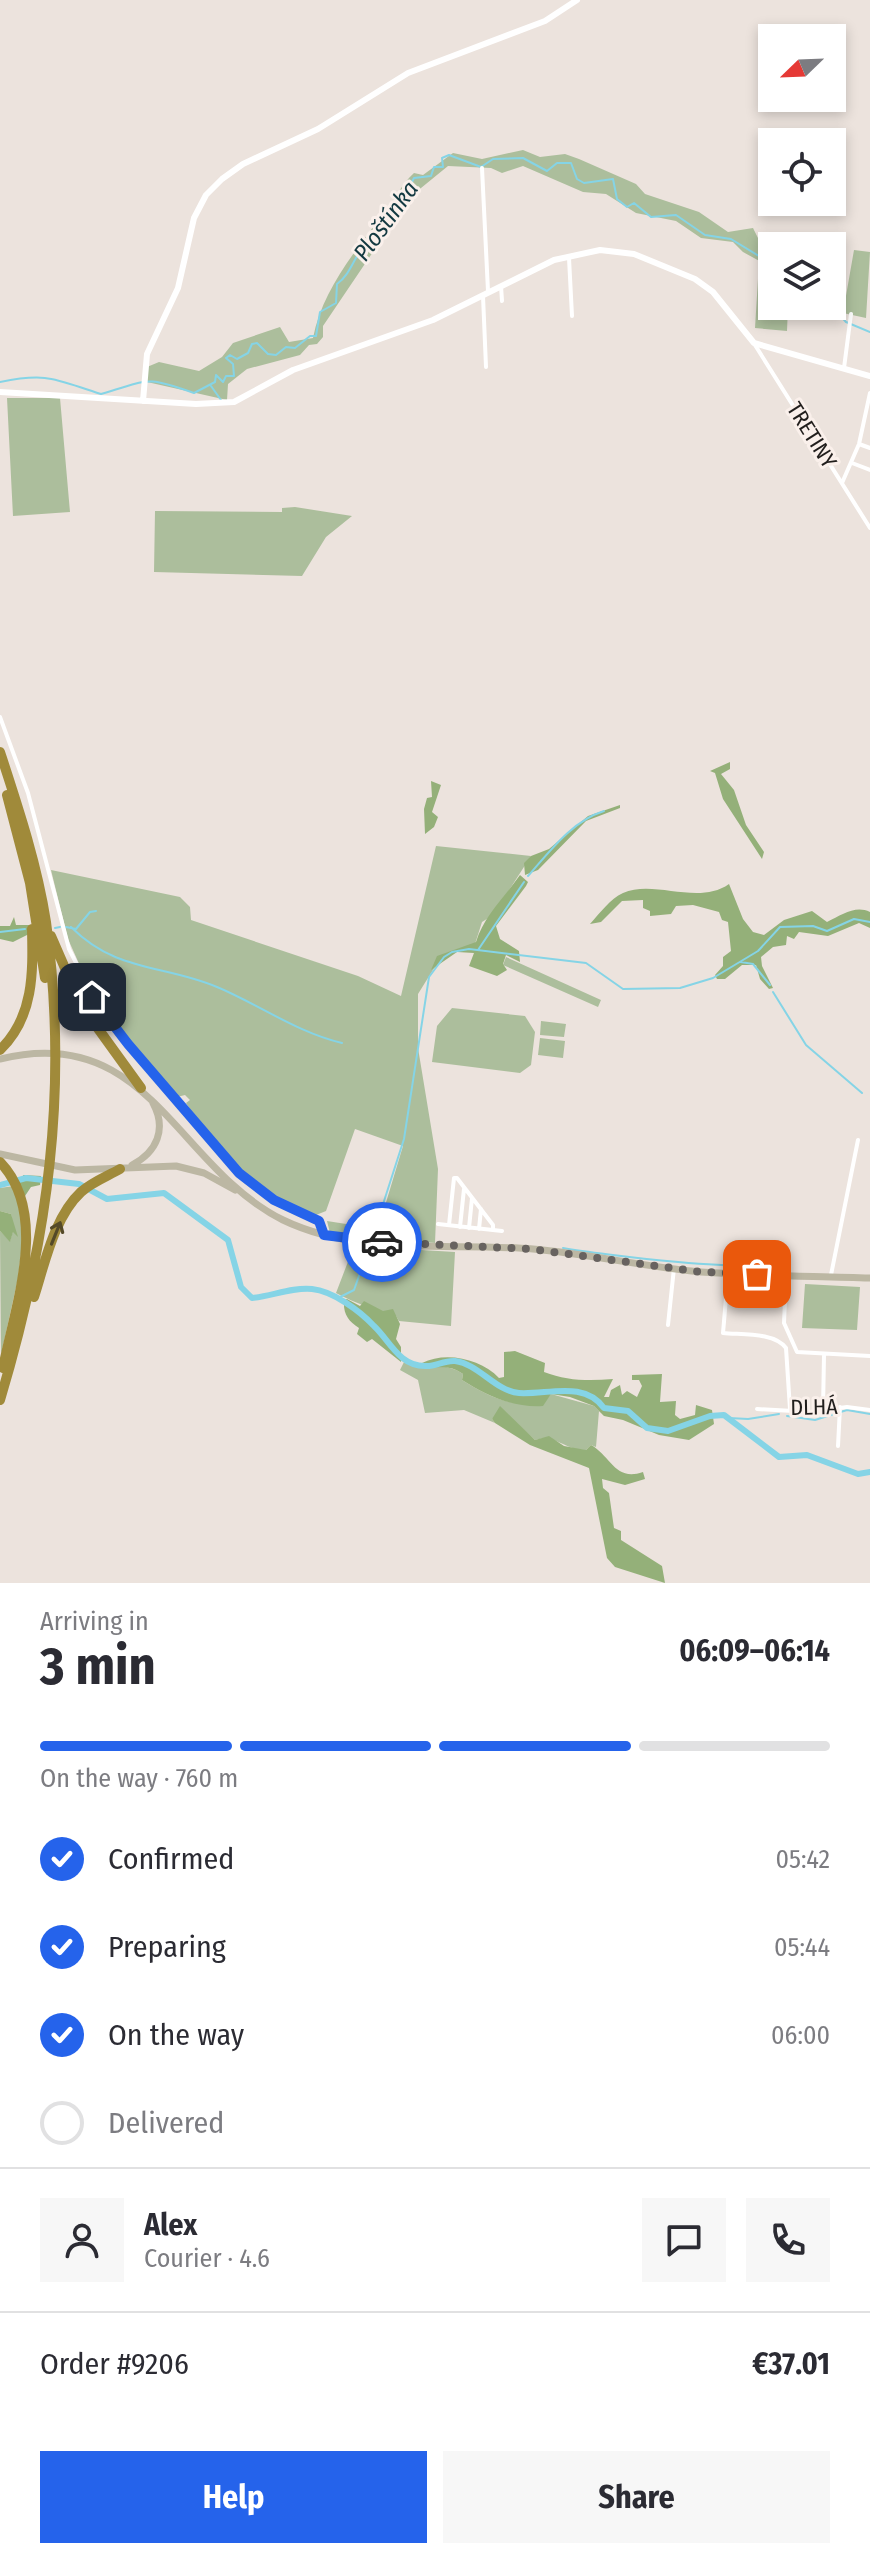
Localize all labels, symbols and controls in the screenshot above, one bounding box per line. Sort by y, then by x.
north arrow [758,24,846,112]
map controls [758,24,846,320]
button: locate [758,128,846,216]
water label: Ploštínka [348,176,424,266]
button: layers [758,232,846,320]
street label: TRETINY [781,397,843,473]
pin [58,963,126,1031]
icon: home [70,975,114,1019]
courier [342,1202,422,1282]
icon: car [360,1220,404,1264]
one-way arrow [50,1221,65,1246]
pin [723,1240,791,1308]
icon: bag [735,1252,779,1296]
street label: DLHÁ [790,1393,838,1421]
text: Arriving in [40,1606,149,1637]
text: 06:09–06:14 [679,1633,830,1669]
text: 3 min [40,1635,156,1698]
text: On the way · 760 m [40,1763,238,1794]
icon: check [40,1837,84,1881]
text: Confirmed [108,1841,234,1877]
text: 05:42 [775,1844,830,1875]
icon: check [40,1925,84,1969]
text: Preparing [108,1929,226,1965]
text: 05:44 [774,1932,830,1963]
icon: check [40,2013,84,2057]
text: On the way [108,2017,244,2053]
text: 06:00 [771,2020,830,2051]
text: Delivered [108,2105,224,2141]
button: person [40,2198,124,2282]
button: chat [642,2198,726,2282]
button: phone [746,2198,830,2282]
text: Alex [144,2207,197,2243]
text: Courier · 4.6 [144,2243,270,2274]
text: Order #9206 [40,2346,189,2382]
text: €37.01 [752,2346,830,2382]
button: Help [40,2451,427,2543]
button: Share [443,2451,830,2543]

